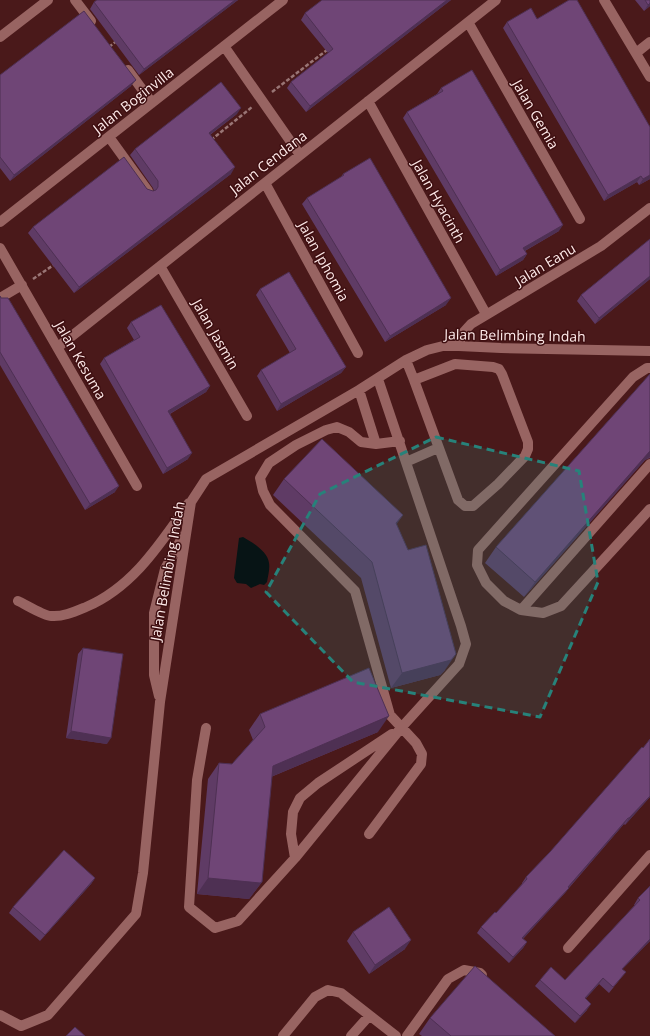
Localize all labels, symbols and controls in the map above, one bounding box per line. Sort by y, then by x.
street label: Jalan Boginvilla [87,62,177,139]
street label: Jalan Gemia [507,74,564,152]
street label: Jalan Cendana [224,126,311,199]
street label: Jalan Hyacinth [407,154,470,246]
street label: Jalan Iphomia [293,216,354,304]
street label: Jalan Eanu [509,238,579,291]
street label: Jalan Jasmin [187,294,244,373]
street label: Jalan Kesuma [50,316,111,403]
street label: Jalan Belimbing Indah [442,324,586,346]
street label: Jalan Belimbing Indah [145,500,189,644]

